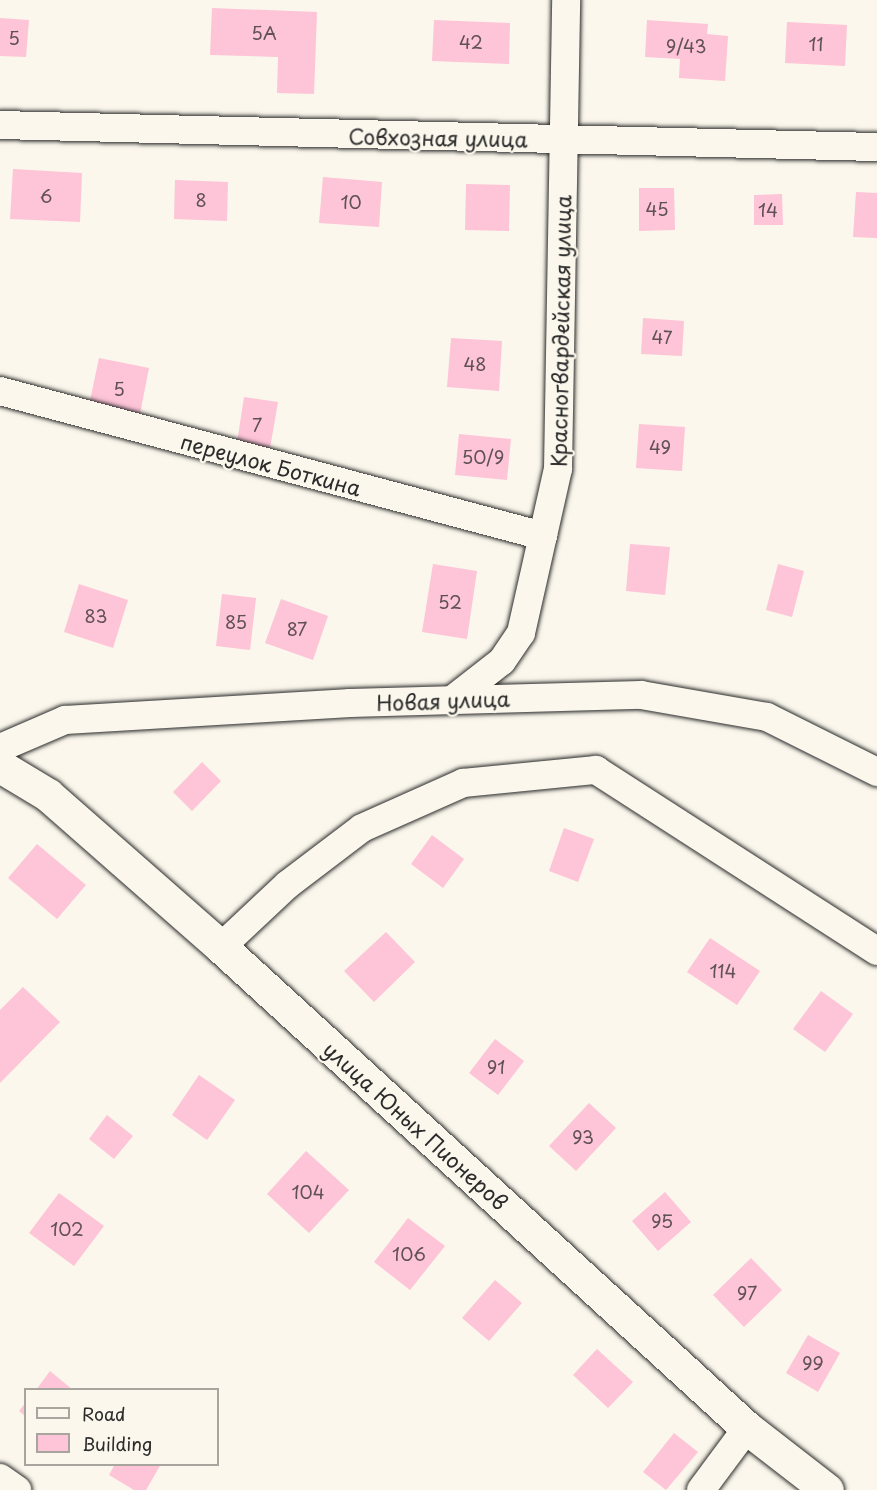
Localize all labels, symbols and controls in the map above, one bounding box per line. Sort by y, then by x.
house number: 5А [251,22,277,44]
house number: 5 [8,27,20,49]
house number: 42 [459,31,483,53]
house number: 11 [808,33,824,55]
house number: 9/43 [666,35,706,57]
street label: Совхозная улица [347,123,529,151]
house number: 6 [40,185,52,207]
house number: 8 [195,189,207,211]
house number: 10 [340,191,362,213]
street label: Красногвардейская улица [545,194,575,468]
house number: 45 [646,198,668,220]
house number: 14 [758,199,778,221]
house number: 47 [651,326,673,348]
house number: 48 [463,353,487,375]
house number: 5 [113,378,125,400]
house number: 7 [252,414,262,436]
street label: переулок Боткина [178,428,364,500]
house number: 49 [649,436,671,458]
house number: 50/9 [462,446,504,468]
house number: 52 [438,591,462,613]
house number: 83 [85,605,107,627]
house number: 85 [225,611,247,633]
house number: 87 [287,618,307,640]
street label: Новая улица [375,685,511,715]
house number: 114 [710,960,736,982]
street label: улица Юных Пионеров [318,1035,514,1215]
house number: 91 [487,1056,505,1078]
house number: 93 [572,1126,594,1148]
house number: 104 [291,1181,325,1203]
house number: 95 [651,1210,673,1232]
house number: 102 [50,1218,84,1240]
house number: 106 [392,1243,426,1265]
house number: 97 [737,1282,757,1304]
house number: 99 [802,1352,824,1374]
legend [24,1388,219,1466]
text: Road [82,1400,126,1427]
text: Building [82,1430,152,1457]

